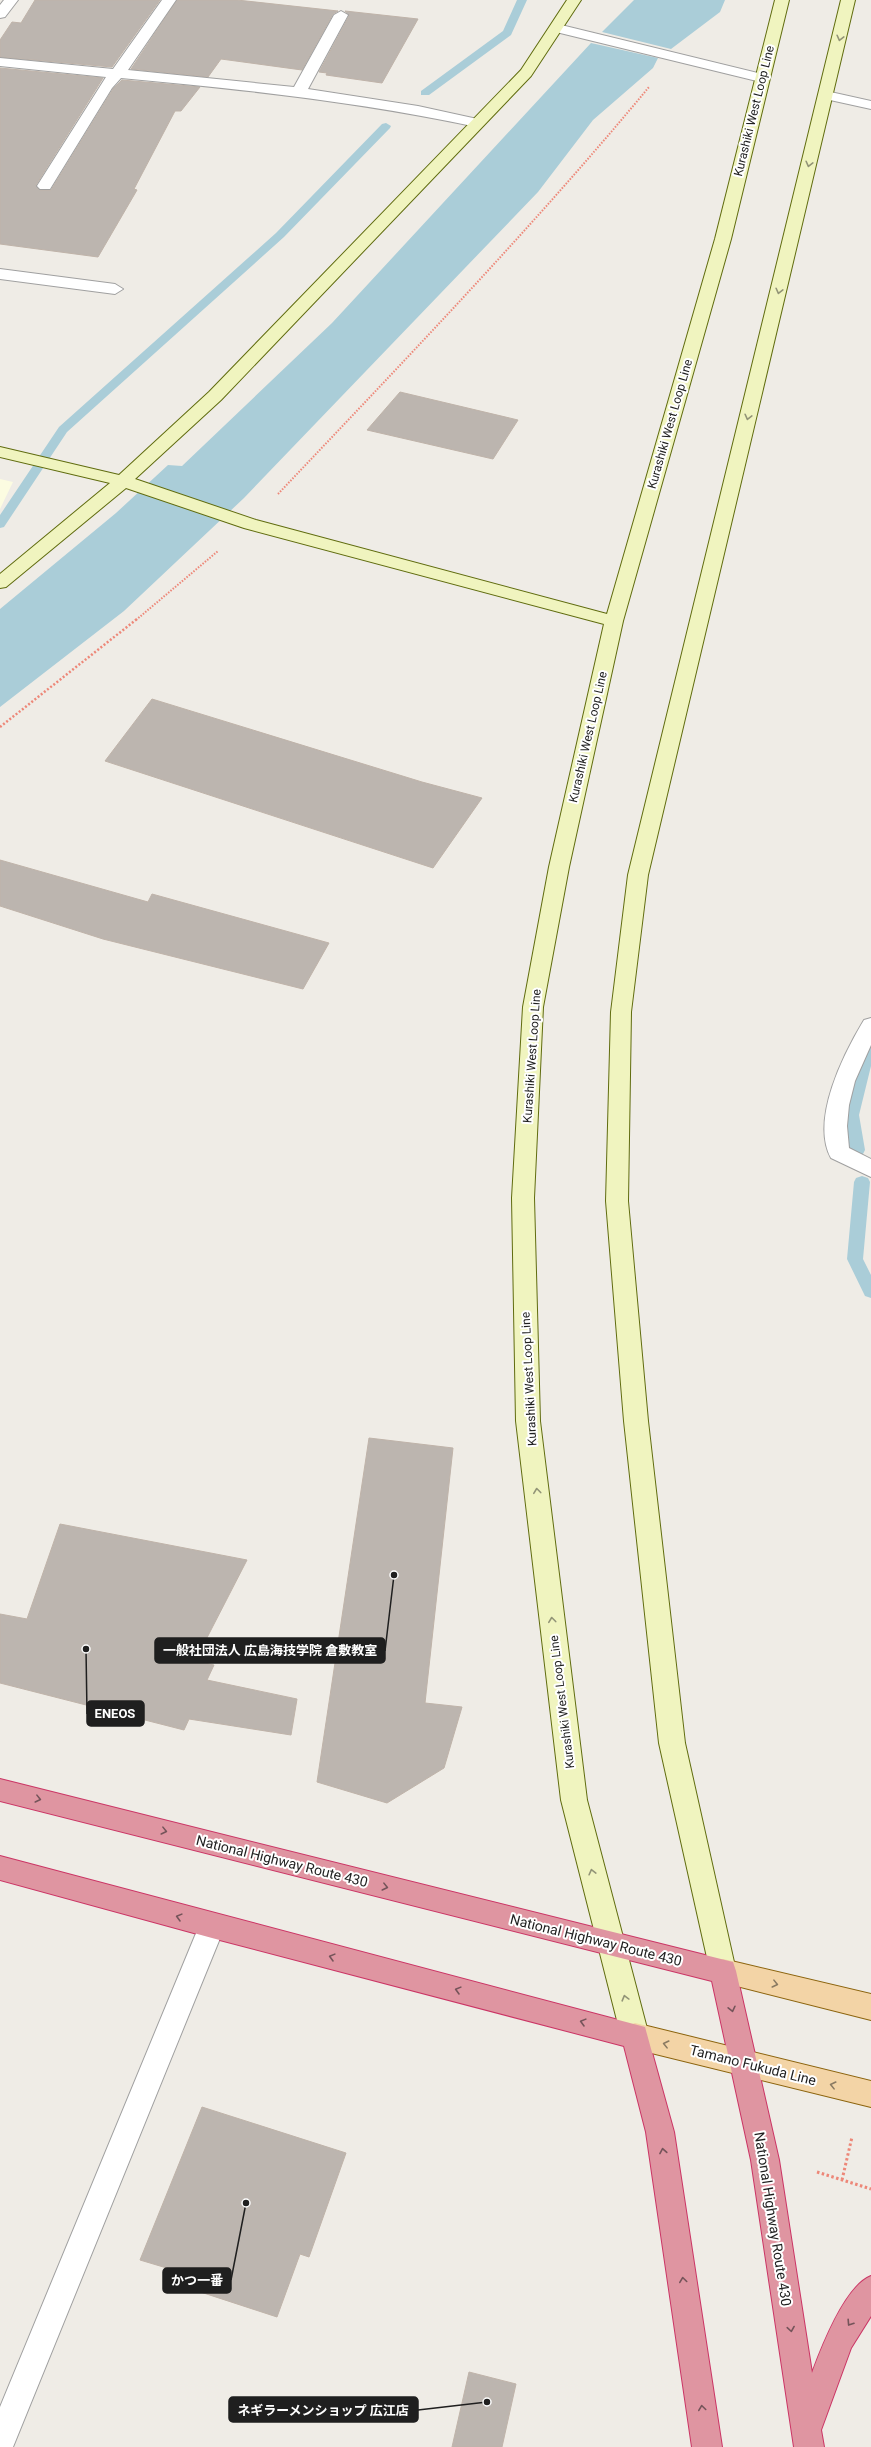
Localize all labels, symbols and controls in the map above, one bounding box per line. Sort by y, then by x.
one-way arrow [836,34,845,41]
street label: Kurashiki West Loop Line [731,44,777,178]
one-way arrow [806,161,814,168]
one-way arrow [775,288,783,294]
street label: Kurashiki West Loop Line [645,358,695,490]
one-way arrow [745,414,753,420]
street label: Kurashiki West Loop Line [566,670,610,804]
street label: Kurashiki West Loop Line [520,989,544,1123]
street label: Kurashiki West Loop Line [518,1312,540,1446]
one-way arrow [533,1488,542,1494]
one-way arrow [548,1617,557,1623]
street label: Kurashiki West Loop Line [547,1635,577,1769]
callout: 一般社団法人 広島海技学院 倉敷教室 [155,1638,385,1663]
text: 一般社団法人 広島海技学院 倉敷教室 [163,1643,377,1658]
callout: ENEOS [87,1701,144,1726]
text: ENEOS [95,1706,135,1721]
one-way arrow [34,1794,41,1803]
one-way arrow [160,1826,167,1835]
street label: National Highway Route 430 [195,1832,370,1890]
one-way arrow [588,1869,597,1876]
one-way arrow [382,1882,388,1890]
street label: National Highway Route 430 [509,1911,684,1969]
one-way arrow [176,1913,183,1922]
one-way arrow [329,1954,335,1962]
one-way arrow [772,1979,778,1987]
one-way arrow [454,1986,461,1995]
one-way arrow [621,1995,630,2002]
one-way arrow [727,2006,735,2012]
one-way arrow [580,2019,587,2027]
one-way arrow [663,2040,669,2048]
street label: Tamano Fukuda Line [688,2042,818,2088]
one-way arrow [830,2081,837,2090]
street label: National Highway Route 430 [751,2131,795,2307]
one-way arrow [659,2148,668,2154]
callout: かつ一番 [163,2268,231,2293]
text: かつ一番 [171,2273,223,2288]
one-way arrow [679,2277,688,2283]
one-way arrow [847,2319,855,2326]
one-way arrow [786,2326,795,2332]
callout: ネギラーメンショップ 広江店 [229,2397,418,2422]
text: ネギラーメンショップ 広江店 [237,2403,409,2418]
one-way arrow [698,2405,707,2411]

